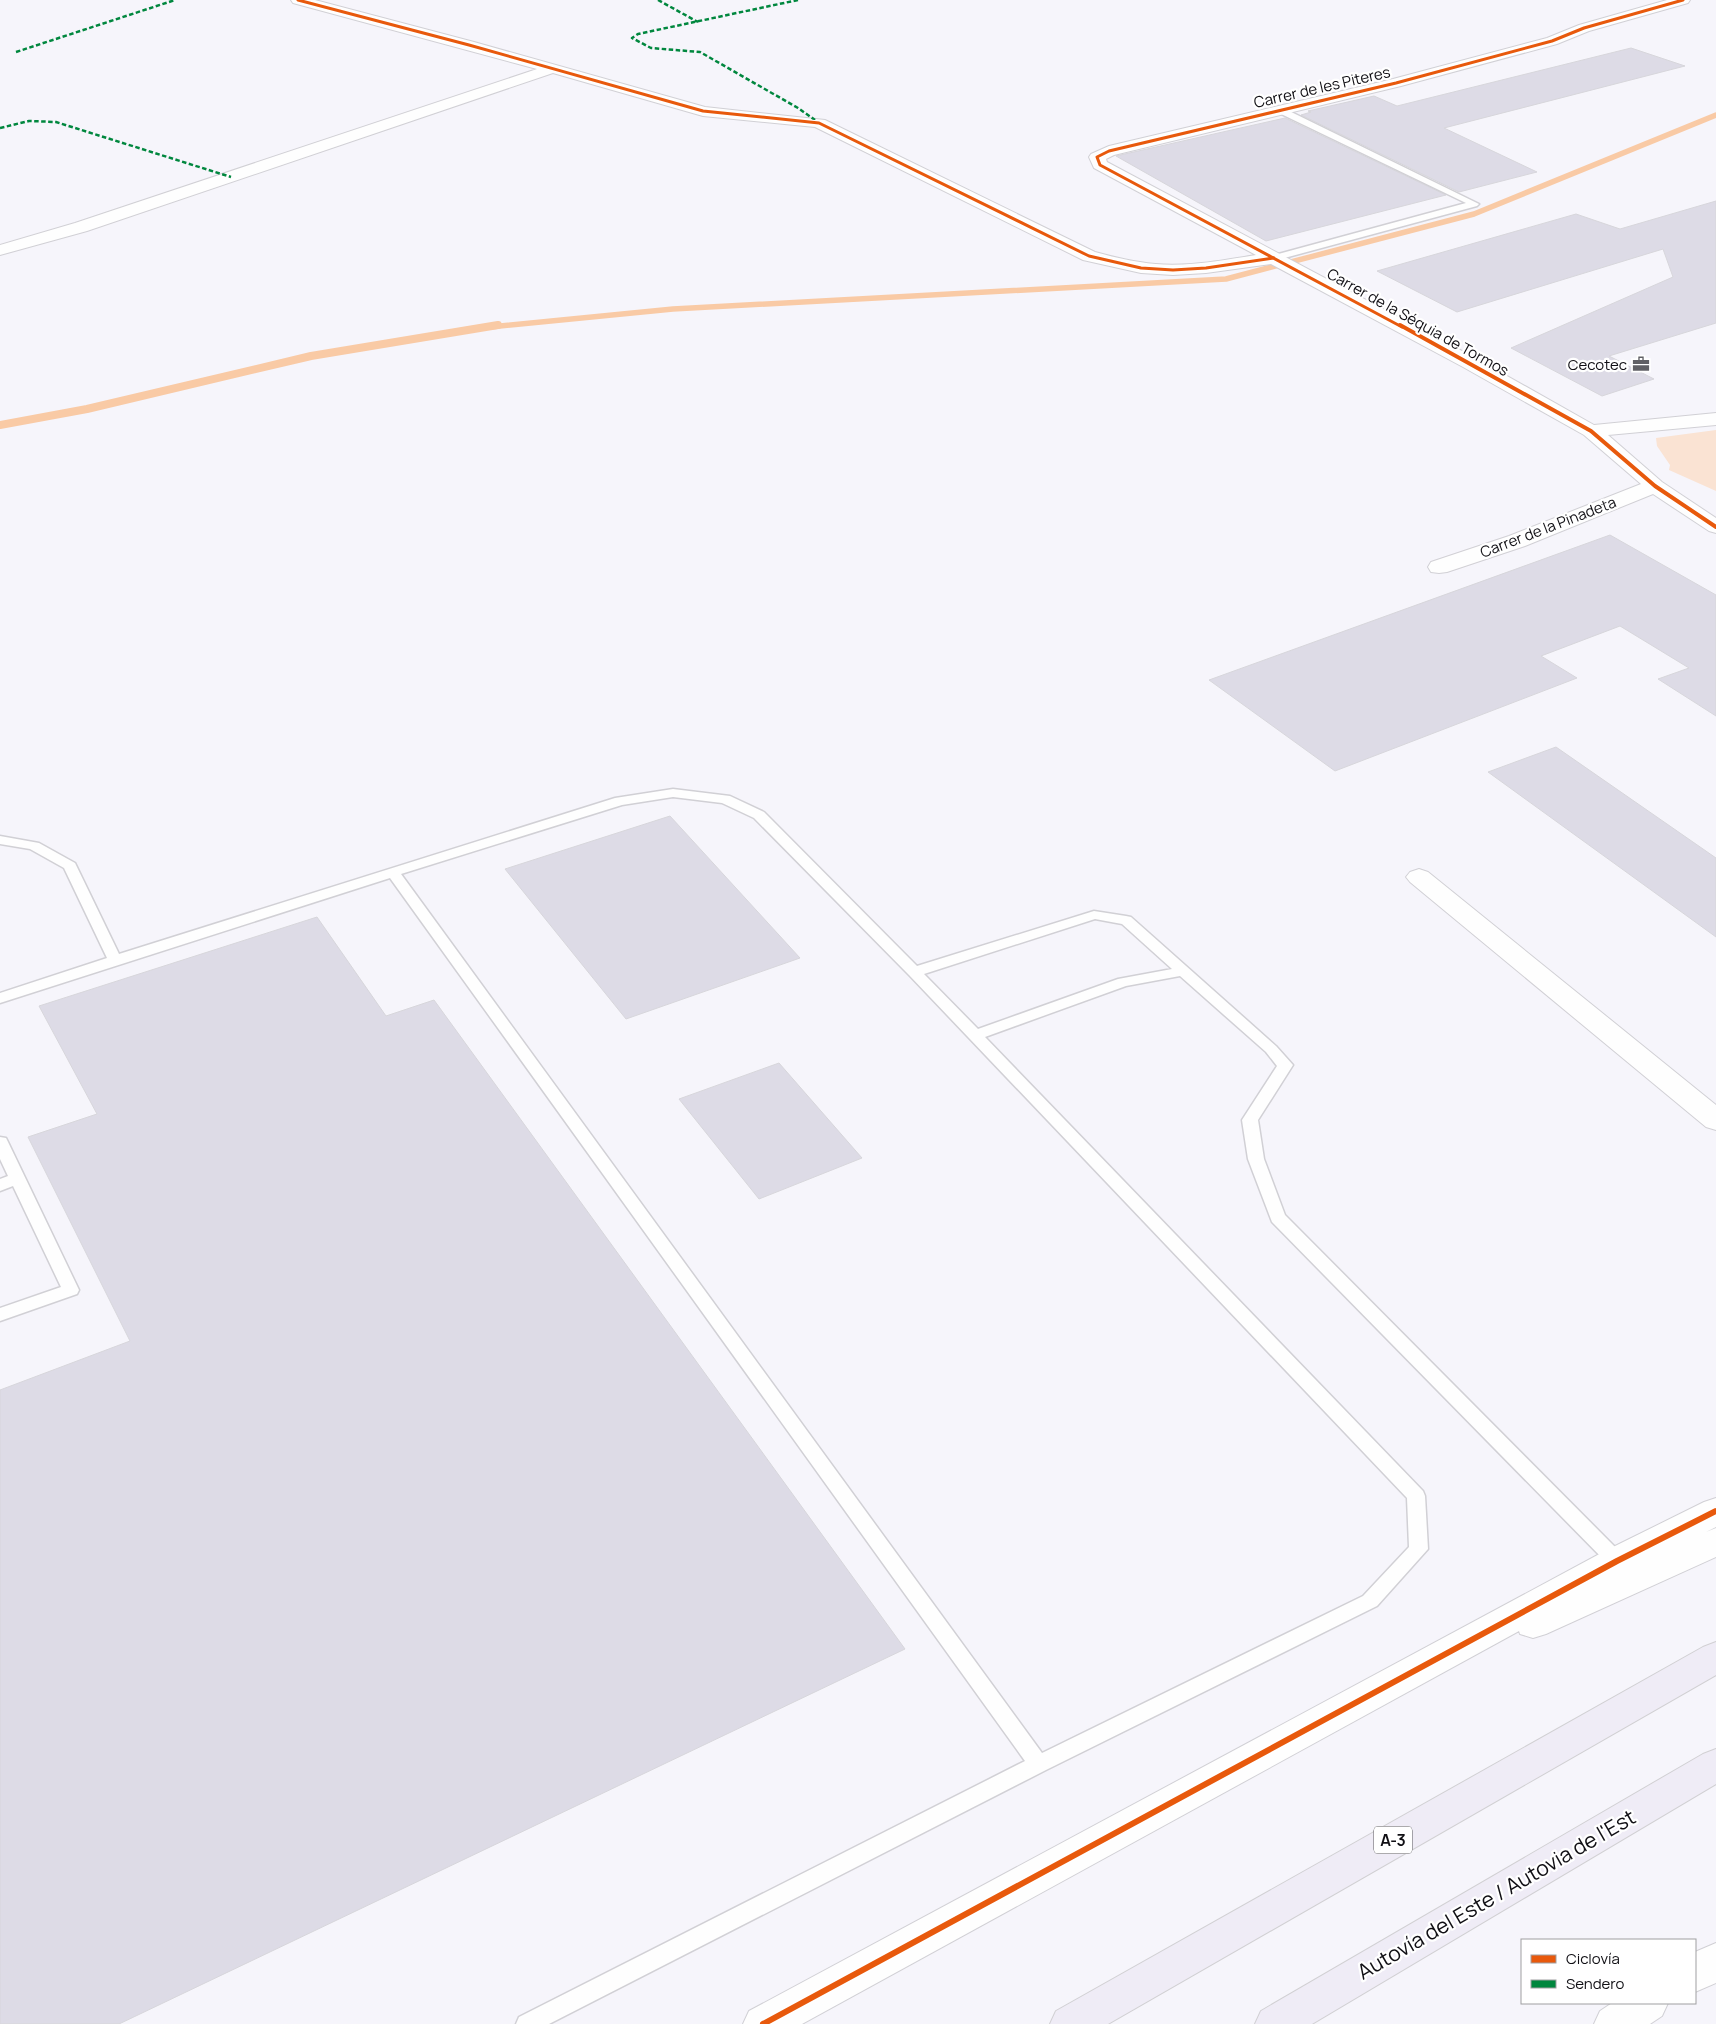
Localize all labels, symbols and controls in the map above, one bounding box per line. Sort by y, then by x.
street label: Carrer de les Piteres [1252,61,1393,113]
street label: Carrer de la Séquia de Tormos [1323,263,1513,381]
place label: Cecotec [1568,354,1627,375]
office icon: Cecotec [1631,354,1651,374]
street label: Carrer de la Pinadeta [1477,491,1619,563]
street label: Autovía del Este / Autovia de l'Est [1352,1803,1640,1985]
road number: A-3 [1374,1826,1412,1854]
legend [1521,1939,1696,2004]
text: Ciclovía [1566,1948,1620,1969]
text: Sendero [1566,1973,1625,1994]

